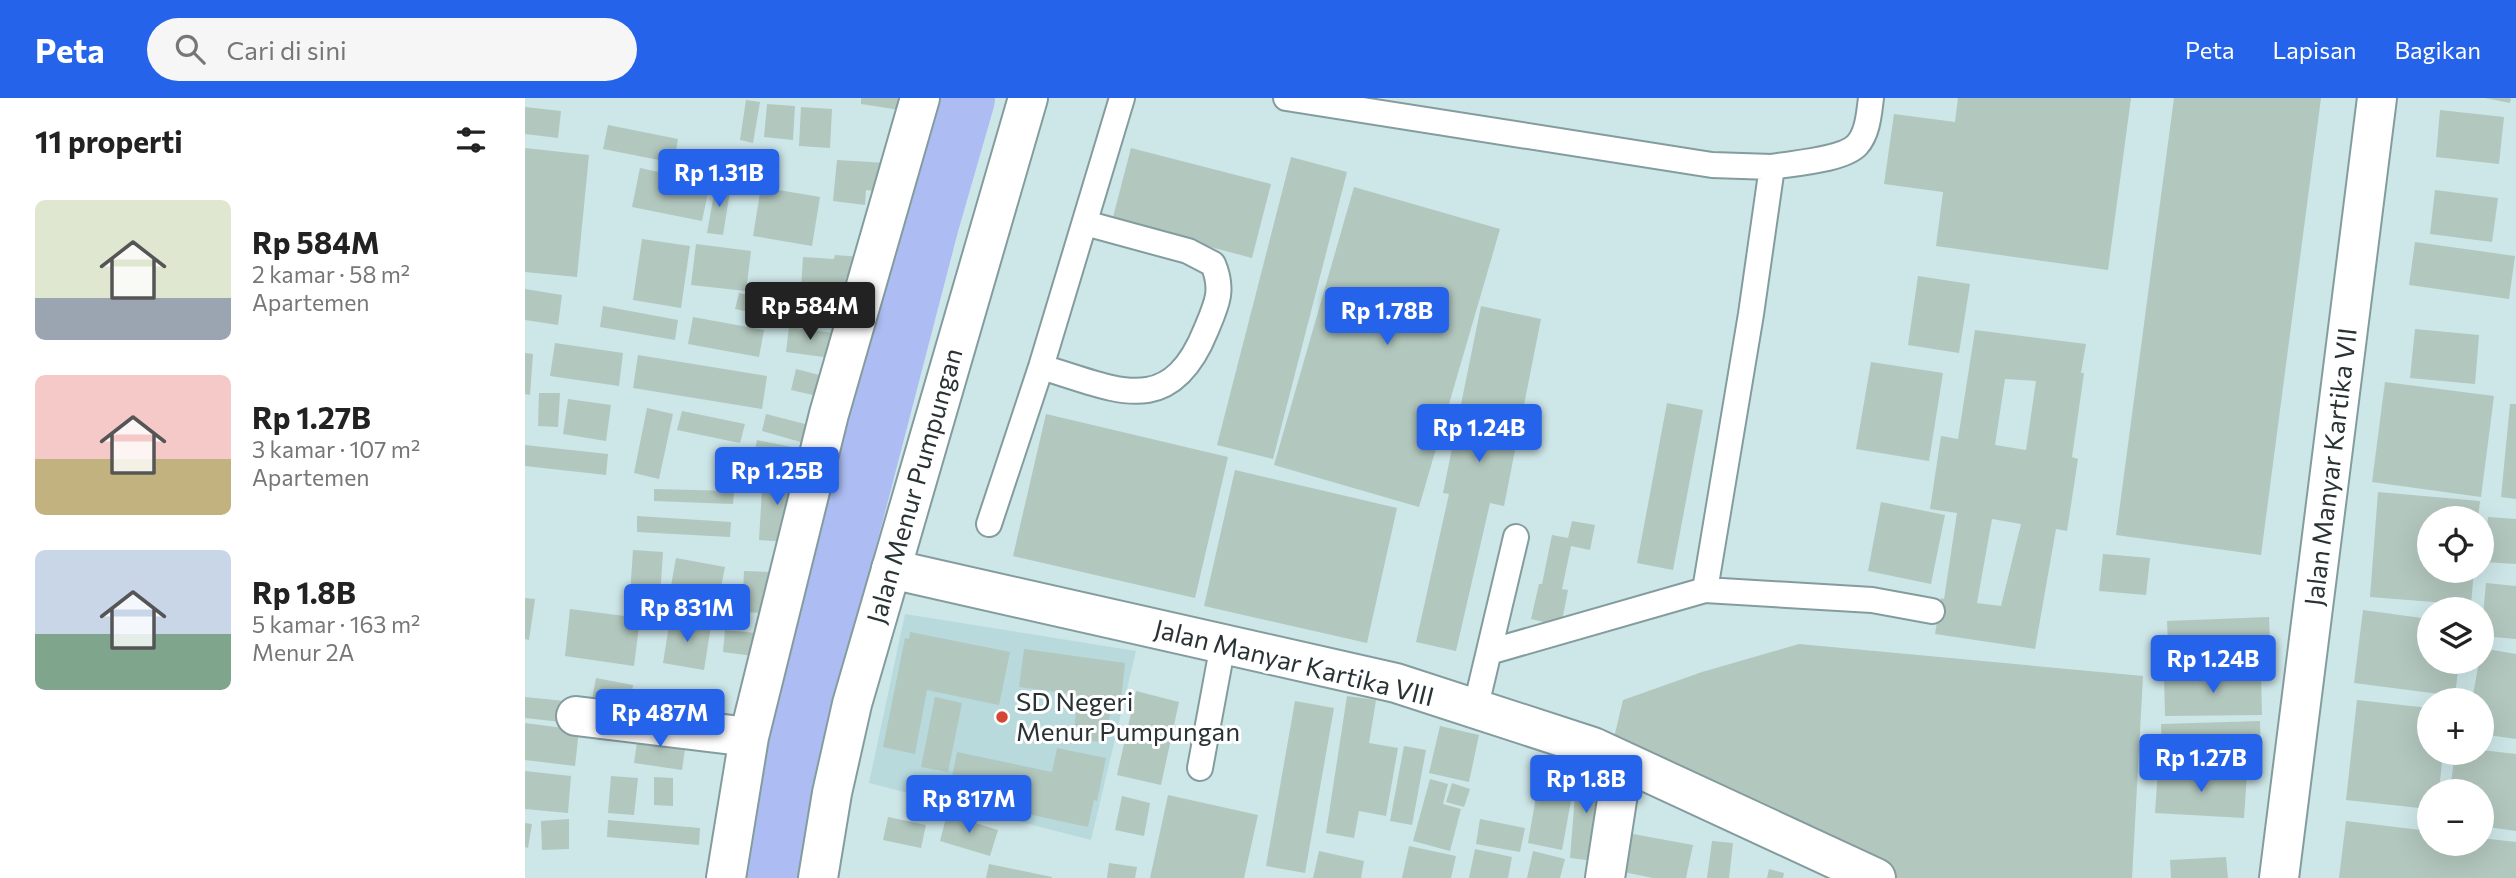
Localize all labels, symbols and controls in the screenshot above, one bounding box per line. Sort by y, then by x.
search box [147,18,637,81]
text: Peta [35,29,105,70]
icon: search [171,30,209,68]
text: Cari di sini [227,34,347,65]
text: Peta [2185,35,2235,64]
text: Lapisan [2273,35,2356,64]
text: Bagikan [2394,35,2481,64]
icon: filters [452,121,490,159]
text: 11 properti [35,122,183,159]
pin: Rp 1.31B [647,150,791,209]
text: Rp 1.31B [674,158,764,186]
text: Rp 584M [252,223,380,260]
icon: home [91,228,175,312]
text: 2 kamar · 58 m² [252,260,410,288]
pin: Rp 584M [745,282,875,342]
text: Apartemen [252,288,369,316]
pin: Rp 1.78B [1315,288,1459,347]
text: Rp 584M [761,291,859,319]
text: Rp 1.78B [1341,296,1433,324]
street label: Jalan Manyar Kartika VII [2297,326,2362,608]
street label: Jalan Menur Pumpungan [859,344,968,627]
text: Rp 1.27B [252,398,371,435]
icon: home [91,403,175,487]
pin: Rp 1.24B [1407,404,1551,464]
text: Rp 1.24B [1433,413,1525,441]
text: 3 kamar · 107 m² [252,435,420,463]
pin: Rp 1.25B [705,448,849,507]
text: Rp 1.25B [731,456,823,484]
text: Apartemen [252,463,369,491]
map controls [2417,506,2494,856]
button: locate [2417,506,2494,583]
text: Rp 1.8B [252,573,356,610]
icon: home [91,578,175,662]
pin: Rp 831M [622,584,752,644]
text: Rp 831M [640,593,734,621]
button: layers [2417,597,2494,674]
text: 5 kamar · 163 m² [252,610,420,638]
street label: Jalan Manyar Kartika VIII [1151,612,1438,711]
pin: Rp 1.24B [2141,636,2285,695]
text: Menur 2A [252,638,354,666]
text: Rp 1.24B [2167,644,2259,672]
place label: SD Negeri Menur Pumpungan [1016,685,1240,746]
button: + [2417,688,2494,765]
pin: Rp 487M [595,690,725,749]
text: Rp 487M [612,698,708,726]
marker: SD Negeri Menur Pumpungan [994,709,1010,725]
pin: Rp 1.27B [2129,734,2273,794]
text: Rp 1.27B [2155,743,2247,771]
pin: Rp 1.8B [1521,756,1651,815]
text: Rp 1.8B [1546,764,1626,792]
pin: Rp 817M [904,776,1034,835]
button: − [2417,779,2494,856]
text: Rp 817M [922,784,1016,812]

